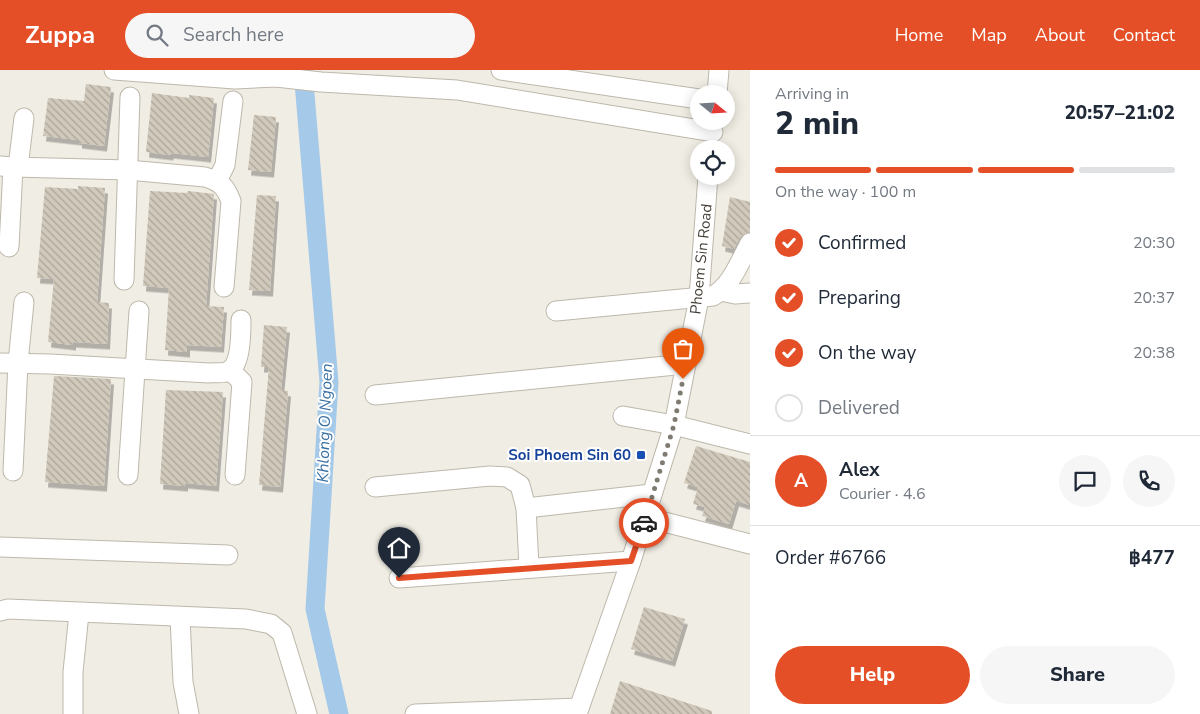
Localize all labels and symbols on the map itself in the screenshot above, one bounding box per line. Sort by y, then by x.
north arrow [690,85,735,130]
street label: Phoem Sin Road [685,203,717,315]
pin [662,328,704,379]
water label: Khlong O Ngoen [312,363,338,483]
place label: Soi Phoem Sin 60 [508,445,631,465]
marker: Soi Phoem Sin 60 [635,449,647,461]
courier [619,498,669,548]
pin [378,527,420,578]

